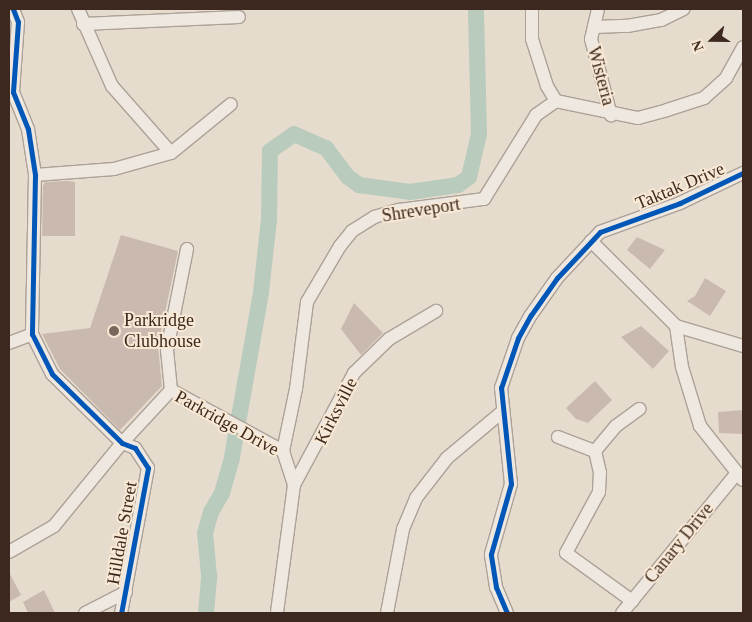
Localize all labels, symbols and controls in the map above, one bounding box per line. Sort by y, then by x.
north arrow [687,15,737,65]
text: N [689,38,706,53]
street label: Wisteria [583,44,619,108]
street label: Taktak Drive [632,158,728,214]
street label: Shreveport [380,193,462,227]
place label: Parkridge Clubhouse [124,310,201,352]
marker: Parkridge Clubhouse [108,325,120,337]
street label: Kirksville [310,374,362,448]
street label: Parkridge Drive [171,386,283,460]
street label: Hilldale Street [102,480,142,586]
street label: Canary Drive [640,498,718,588]

